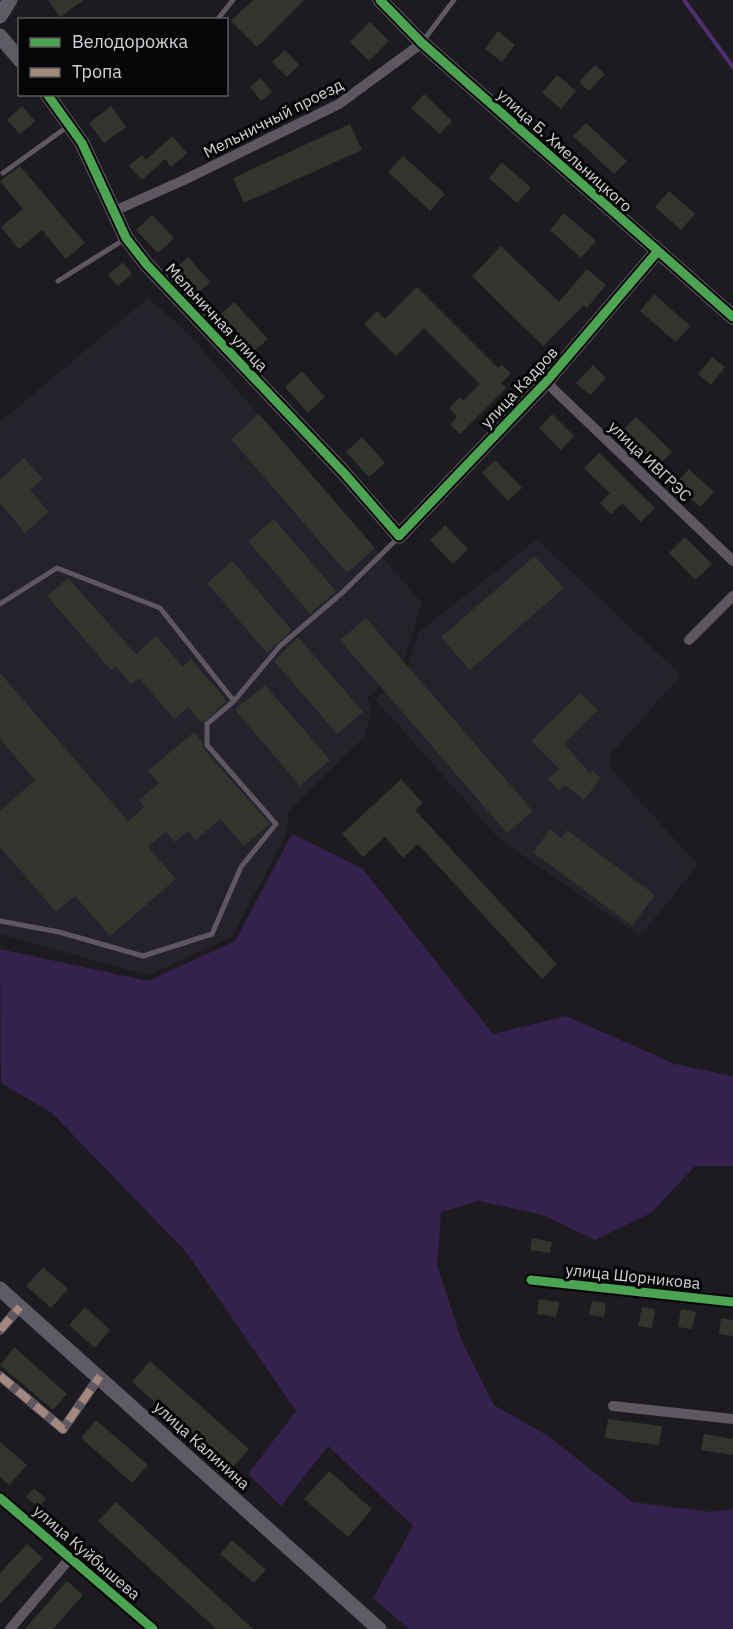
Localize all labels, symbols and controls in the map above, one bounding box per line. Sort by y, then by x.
legend [18,18,228,96]
text: Велодорожка [72,30,188,53]
text: Тропа [72,60,122,83]
street label: Мельничный проезд [200,74,347,162]
street label: улица Б. Хмельницкого [493,84,637,216]
street label: Мельничная улица [162,259,273,376]
street label: улица Кадров [476,342,562,432]
street label: улица ИВГРЭС [604,416,696,506]
street label: улица Шорникова [565,1259,702,1293]
street label: улица Калинина [150,1397,255,1494]
street label: улица Куйбышева [29,1500,145,1604]

